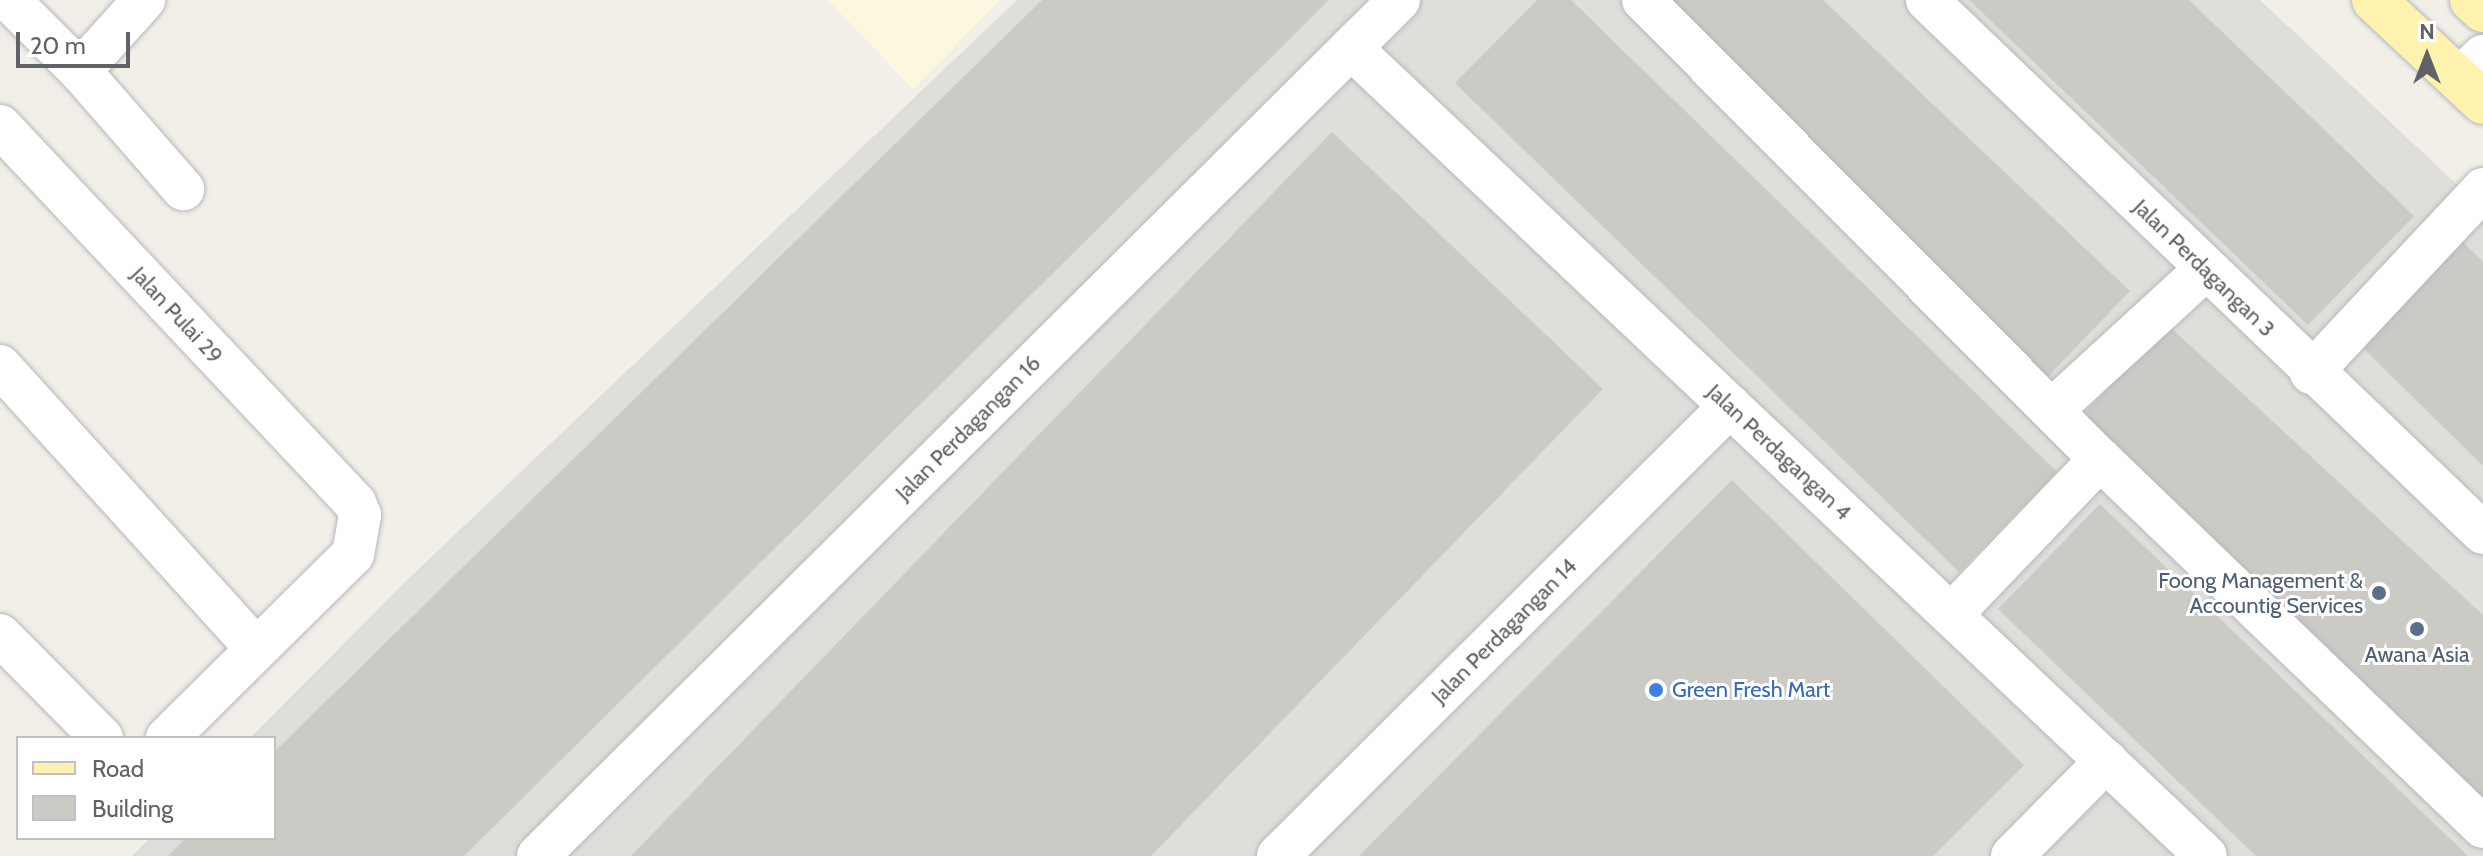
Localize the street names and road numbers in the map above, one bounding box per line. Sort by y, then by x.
street label: Jalan Perdagangan 3 [2128,194,2280,342]
street label: Jalan Pulai 29 [126,261,228,369]
street label: Jalan Perdagangan 16 [890,350,1046,506]
street label: Jalan Perdagangan 4 [1702,378,1856,526]
street label: Jalan Perdagangan 14 [1426,553,1582,709]

